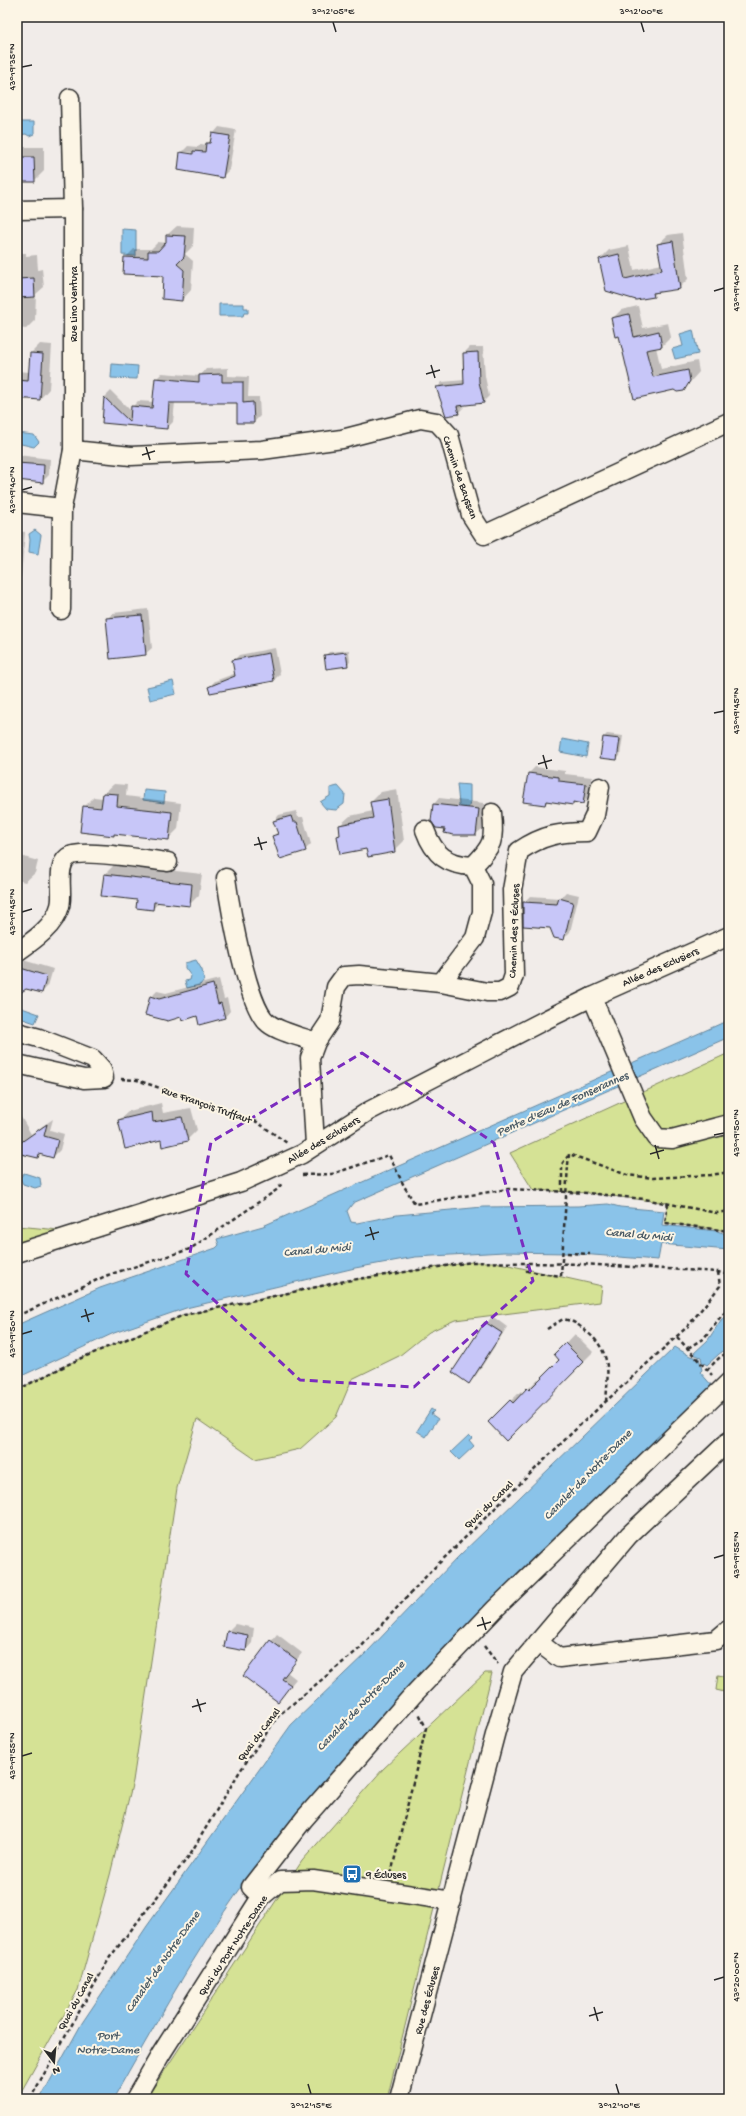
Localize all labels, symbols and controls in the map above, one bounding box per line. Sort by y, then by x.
text: 3°12'05"E [311,6,355,18]
text: 3°12'00"E [619,6,663,18]
text: 43°19'35"N [7,43,19,91]
text: 43°19'40"N [731,264,743,312]
street label: Rue Lino Ventura [69,265,81,342]
street label: Chemin de Bayssan [439,435,479,521]
text: 43°19'40"N [7,466,19,514]
text: 43°19'45"N [731,687,743,734]
street label: Chemin des 9 Écluses [506,883,523,978]
text: 43°19'45"N [7,888,19,935]
street label: Allée des Eclusiers [621,945,702,990]
water label: Pente d'Eau de Fonserannes [495,1069,632,1140]
street label: Rue François Truffaut [160,1084,255,1127]
text: 43°19'50"N [731,1109,743,1157]
street label: Allée des Eclusiers [286,1114,363,1167]
water label: Canal du Midi [605,1226,674,1246]
water label: Canal du Midi [283,1241,353,1261]
text: 43°19'50"N [7,1310,19,1358]
water label: Canalet de Notre-Dame [542,1427,636,1524]
street label: Quai du Canal [462,1479,517,1532]
text: 43°19'55"N [731,1531,743,1579]
water label: Canalet de Notre-Dame [315,1658,409,1755]
street label: Quai du Canal [236,1706,284,1764]
text: 43°19'55"N [7,1732,19,1780]
bus stop icon: 9 Écluses [341,1863,363,1885]
place label: 9 Écluses [365,1869,407,1882]
street label: Quai du Port Notre-Dame [197,1893,271,1999]
water label: Canalet de Notre-Dame [123,1908,204,2016]
text: 43°20'00"N [731,1952,743,2002]
street label: Rue des Écluses [412,1964,443,2036]
street label: Quai du Canal [56,1971,98,2033]
water label: Port Notre-Dame [77,2030,140,2058]
north arrow [34,2042,74,2082]
text: N [51,2063,61,2076]
text: 3°12'15"E [290,2100,332,2112]
text: 3°12'10"E [597,2100,640,2112]

